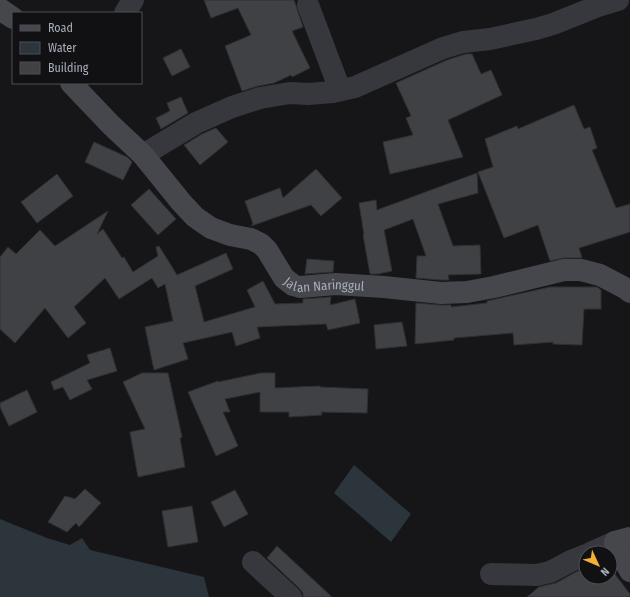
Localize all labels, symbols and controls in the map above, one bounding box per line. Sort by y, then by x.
legend [12,12,142,84]
text: Road [48,21,73,35]
text: Water [48,41,77,55]
text: Building [48,61,89,75]
street label: Jalan Naringgul [281,274,365,295]
north arrow [578,545,618,585]
text: N [598,565,612,578]

